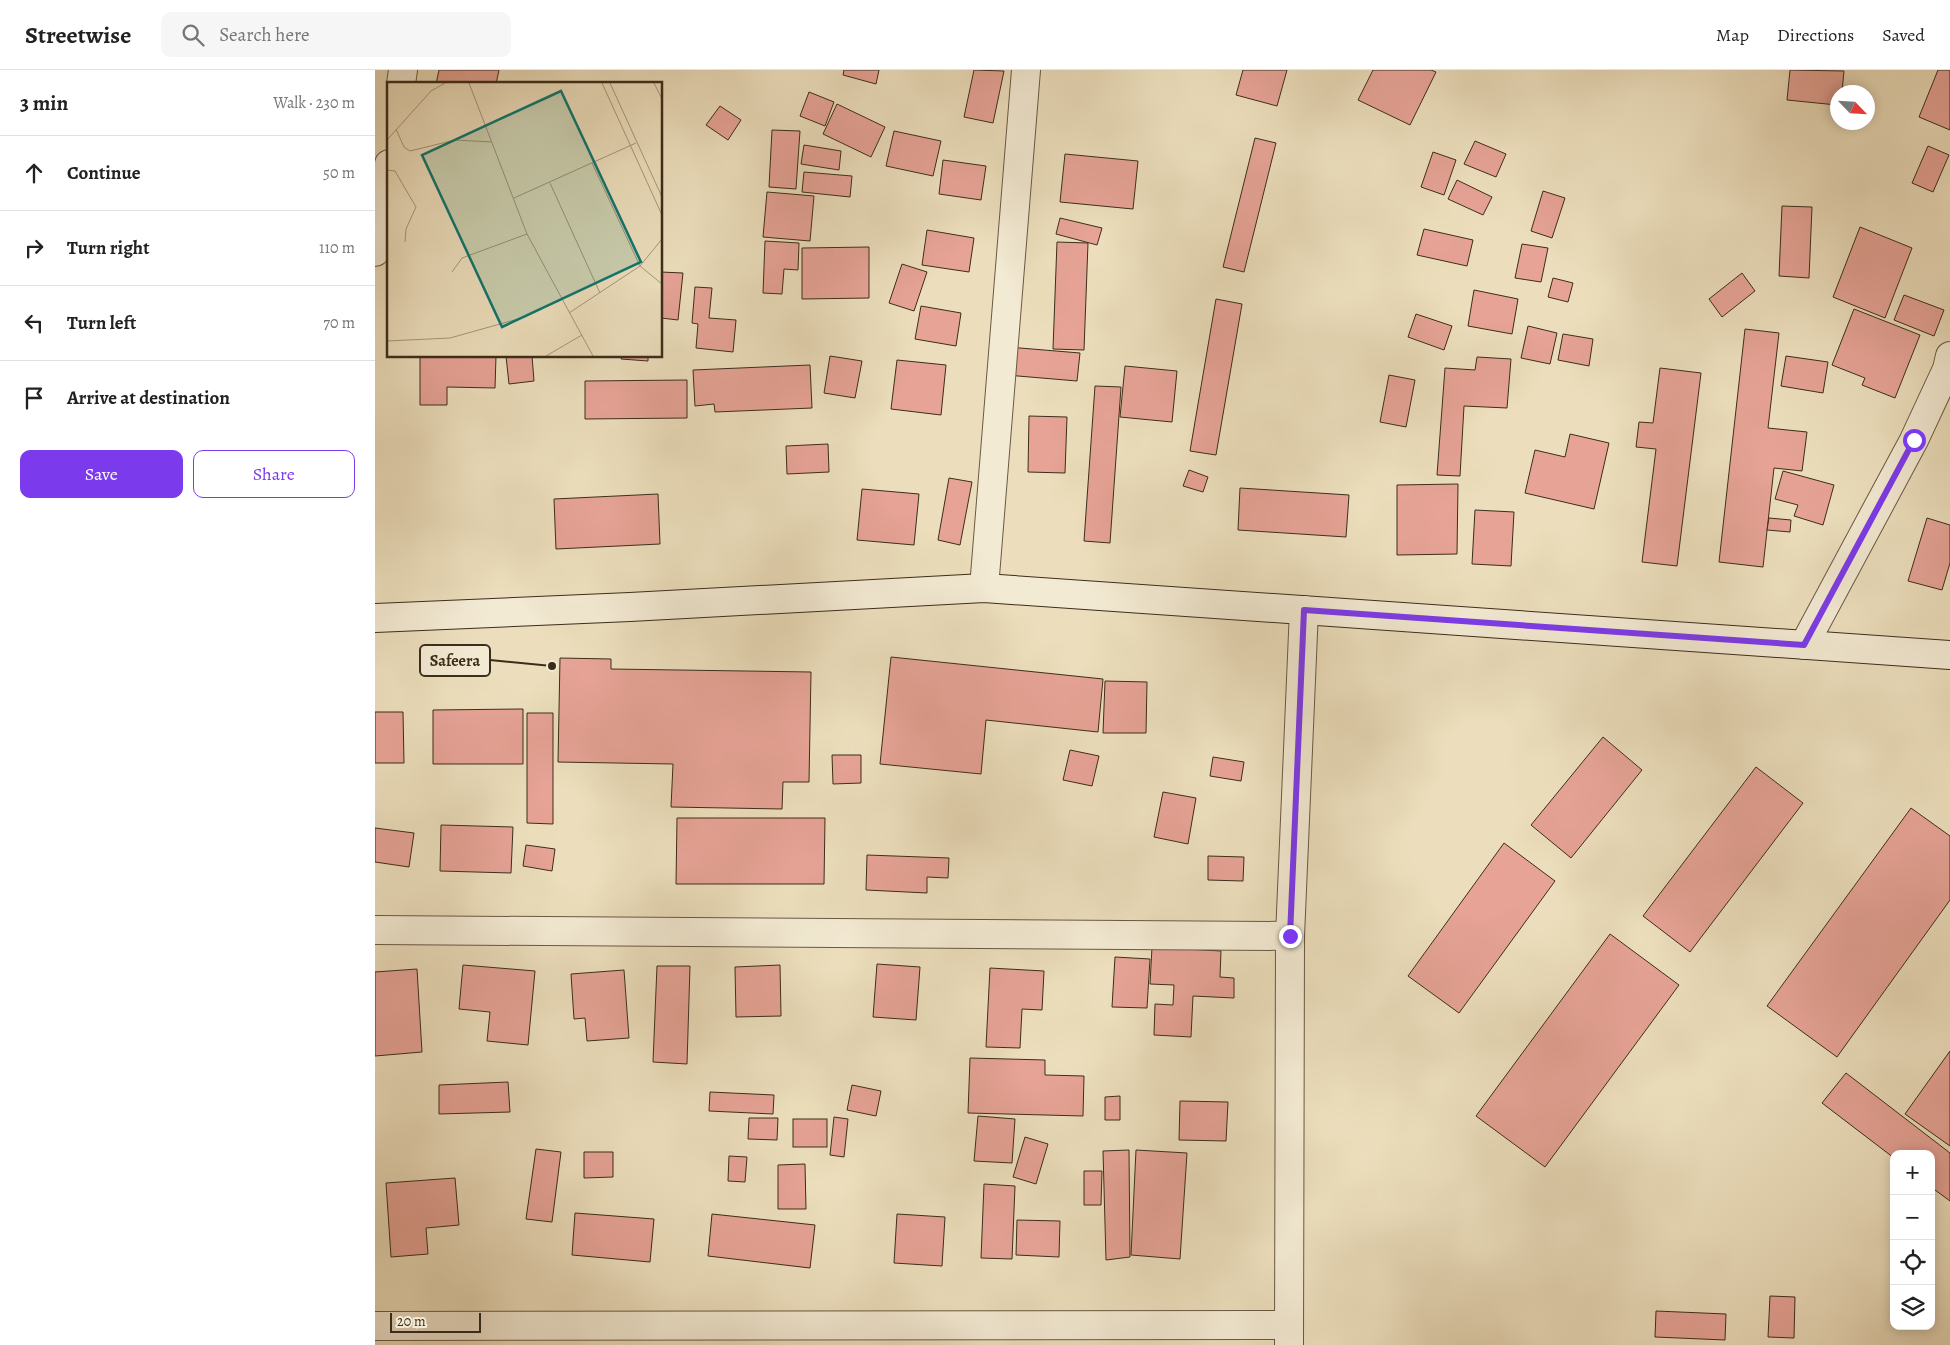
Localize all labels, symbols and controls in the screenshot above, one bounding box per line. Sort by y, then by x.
search box [161,12,511,57]
text: Streetwise [25,19,131,51]
icon: search [179,21,207,49]
text: Search here [219,22,310,48]
text: Map [1716,23,1749,47]
text: Directions [1777,23,1854,47]
text: Saved [1882,23,1925,47]
inset map [387,82,663,358]
north arrow [1830,85,1875,130]
text: 3 min [20,89,68,117]
text: Walk · 230 m [273,92,355,114]
icon: ahead [20,159,48,187]
text: Continue [67,160,141,186]
text: 50 m [323,162,355,184]
icon: right [20,234,48,262]
text: Turn right [67,235,149,261]
text: 110 m [319,237,355,259]
icon: left [20,309,48,337]
text: Turn left [67,310,136,336]
text: 70 m [323,312,355,334]
icon: arrive [20,384,48,412]
text: Arrive at destination [67,385,230,411]
route start [1903,429,1926,452]
button: Save [20,450,183,498]
button: Share [193,450,355,498]
callout: Safeera [420,645,490,676]
text: Safeera [430,650,480,672]
route end [1279,925,1302,948]
map controls [1890,1150,1935,1330]
button: + [1890,1150,1935,1195]
button: − [1890,1195,1935,1240]
button: locate [1890,1240,1935,1285]
button: layers [1890,1285,1935,1330]
scale bar [390,1310,481,1333]
text: 20 m [397,1312,426,1331]

